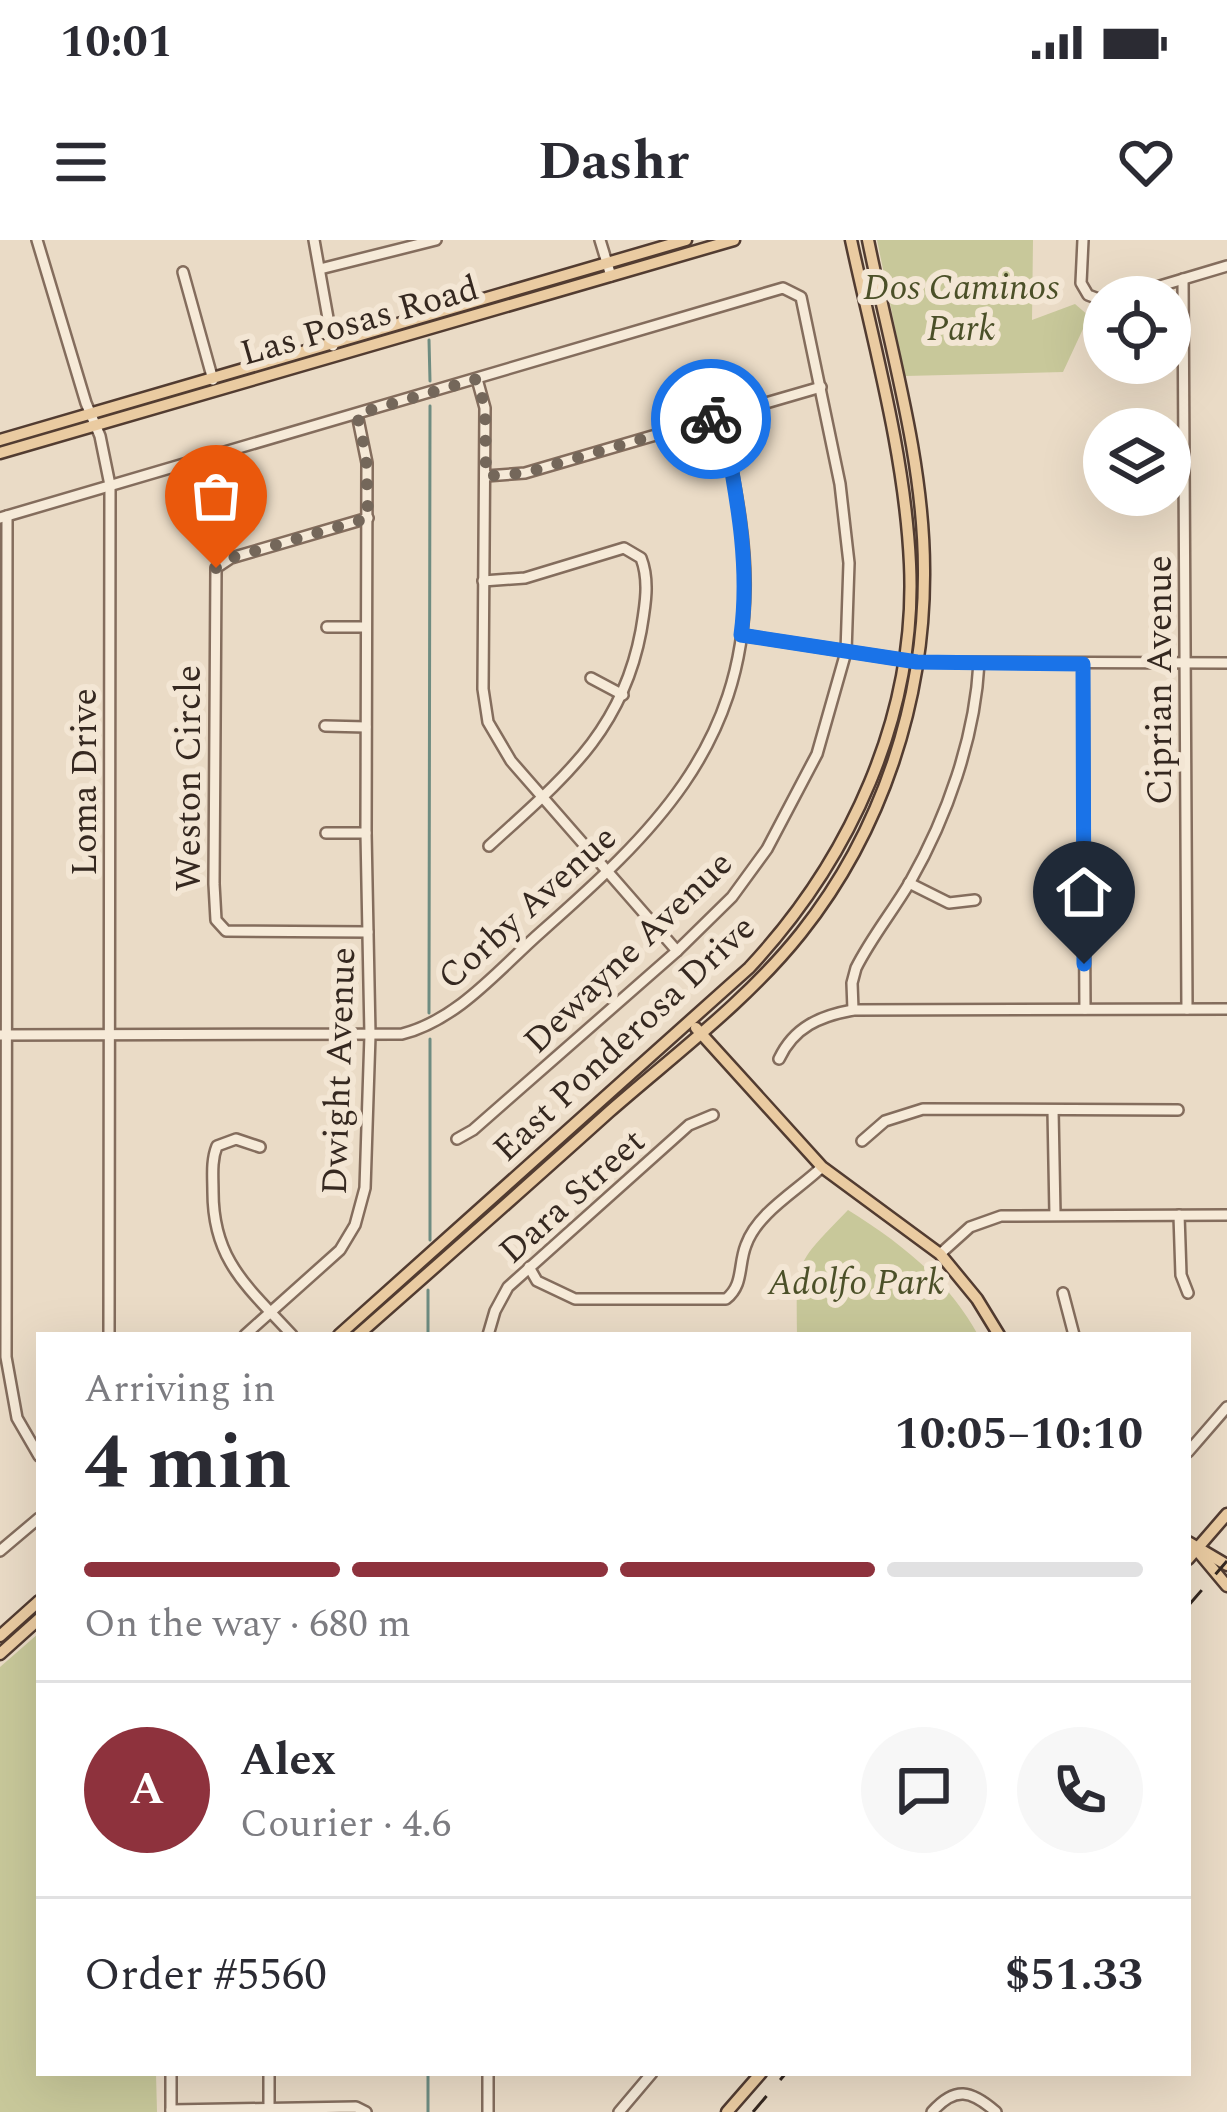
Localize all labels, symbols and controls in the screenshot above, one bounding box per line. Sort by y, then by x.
text: 10:01 [60,8,173,77]
text: Dashr [538,121,689,203]
icon: menu [48,129,114,195]
icon: heart [1113,129,1179,195]
street label: Las Posas Road [234,261,485,382]
park label: Dos Caminos Park [863,261,1059,357]
map controls [1083,276,1191,516]
button: locate [1083,276,1191,384]
courier [651,359,771,479]
icon: bike [678,386,744,452]
button: layers [1083,408,1191,516]
pin [165,445,267,568]
icon: bag [183,463,249,529]
street label: Ciprian Avenue [1133,555,1188,805]
street label: Weston Circle [162,665,217,891]
street label: Loma Drive [58,688,113,876]
street label: Corby Avenue [426,812,630,1004]
street label: Dewayne Avenue [511,838,746,1068]
pin [1033,841,1135,964]
icon: home [1051,859,1117,925]
street label: East Ponderosa Drive [481,902,769,1176]
street label: Dwight Avenue [308,946,371,1196]
street label: Dara Street [487,1116,658,1278]
park label: Adolfo Park [767,1256,944,1311]
text: Arriving in [84,1360,276,1419]
text: 10:05–10:10 [894,1400,1143,1469]
text: 4 min [84,1404,292,1523]
text: On the way · 680 m [84,1595,411,1654]
text: Alex [240,1726,336,1795]
button: chat [861,1727,987,1853]
button: phone [1017,1727,1143,1853]
text: A [130,1755,164,1824]
text: Courier · 4.6 [240,1795,451,1854]
text: Order #5560 [84,1941,327,2010]
text: $51.33 [1005,1941,1143,2010]

